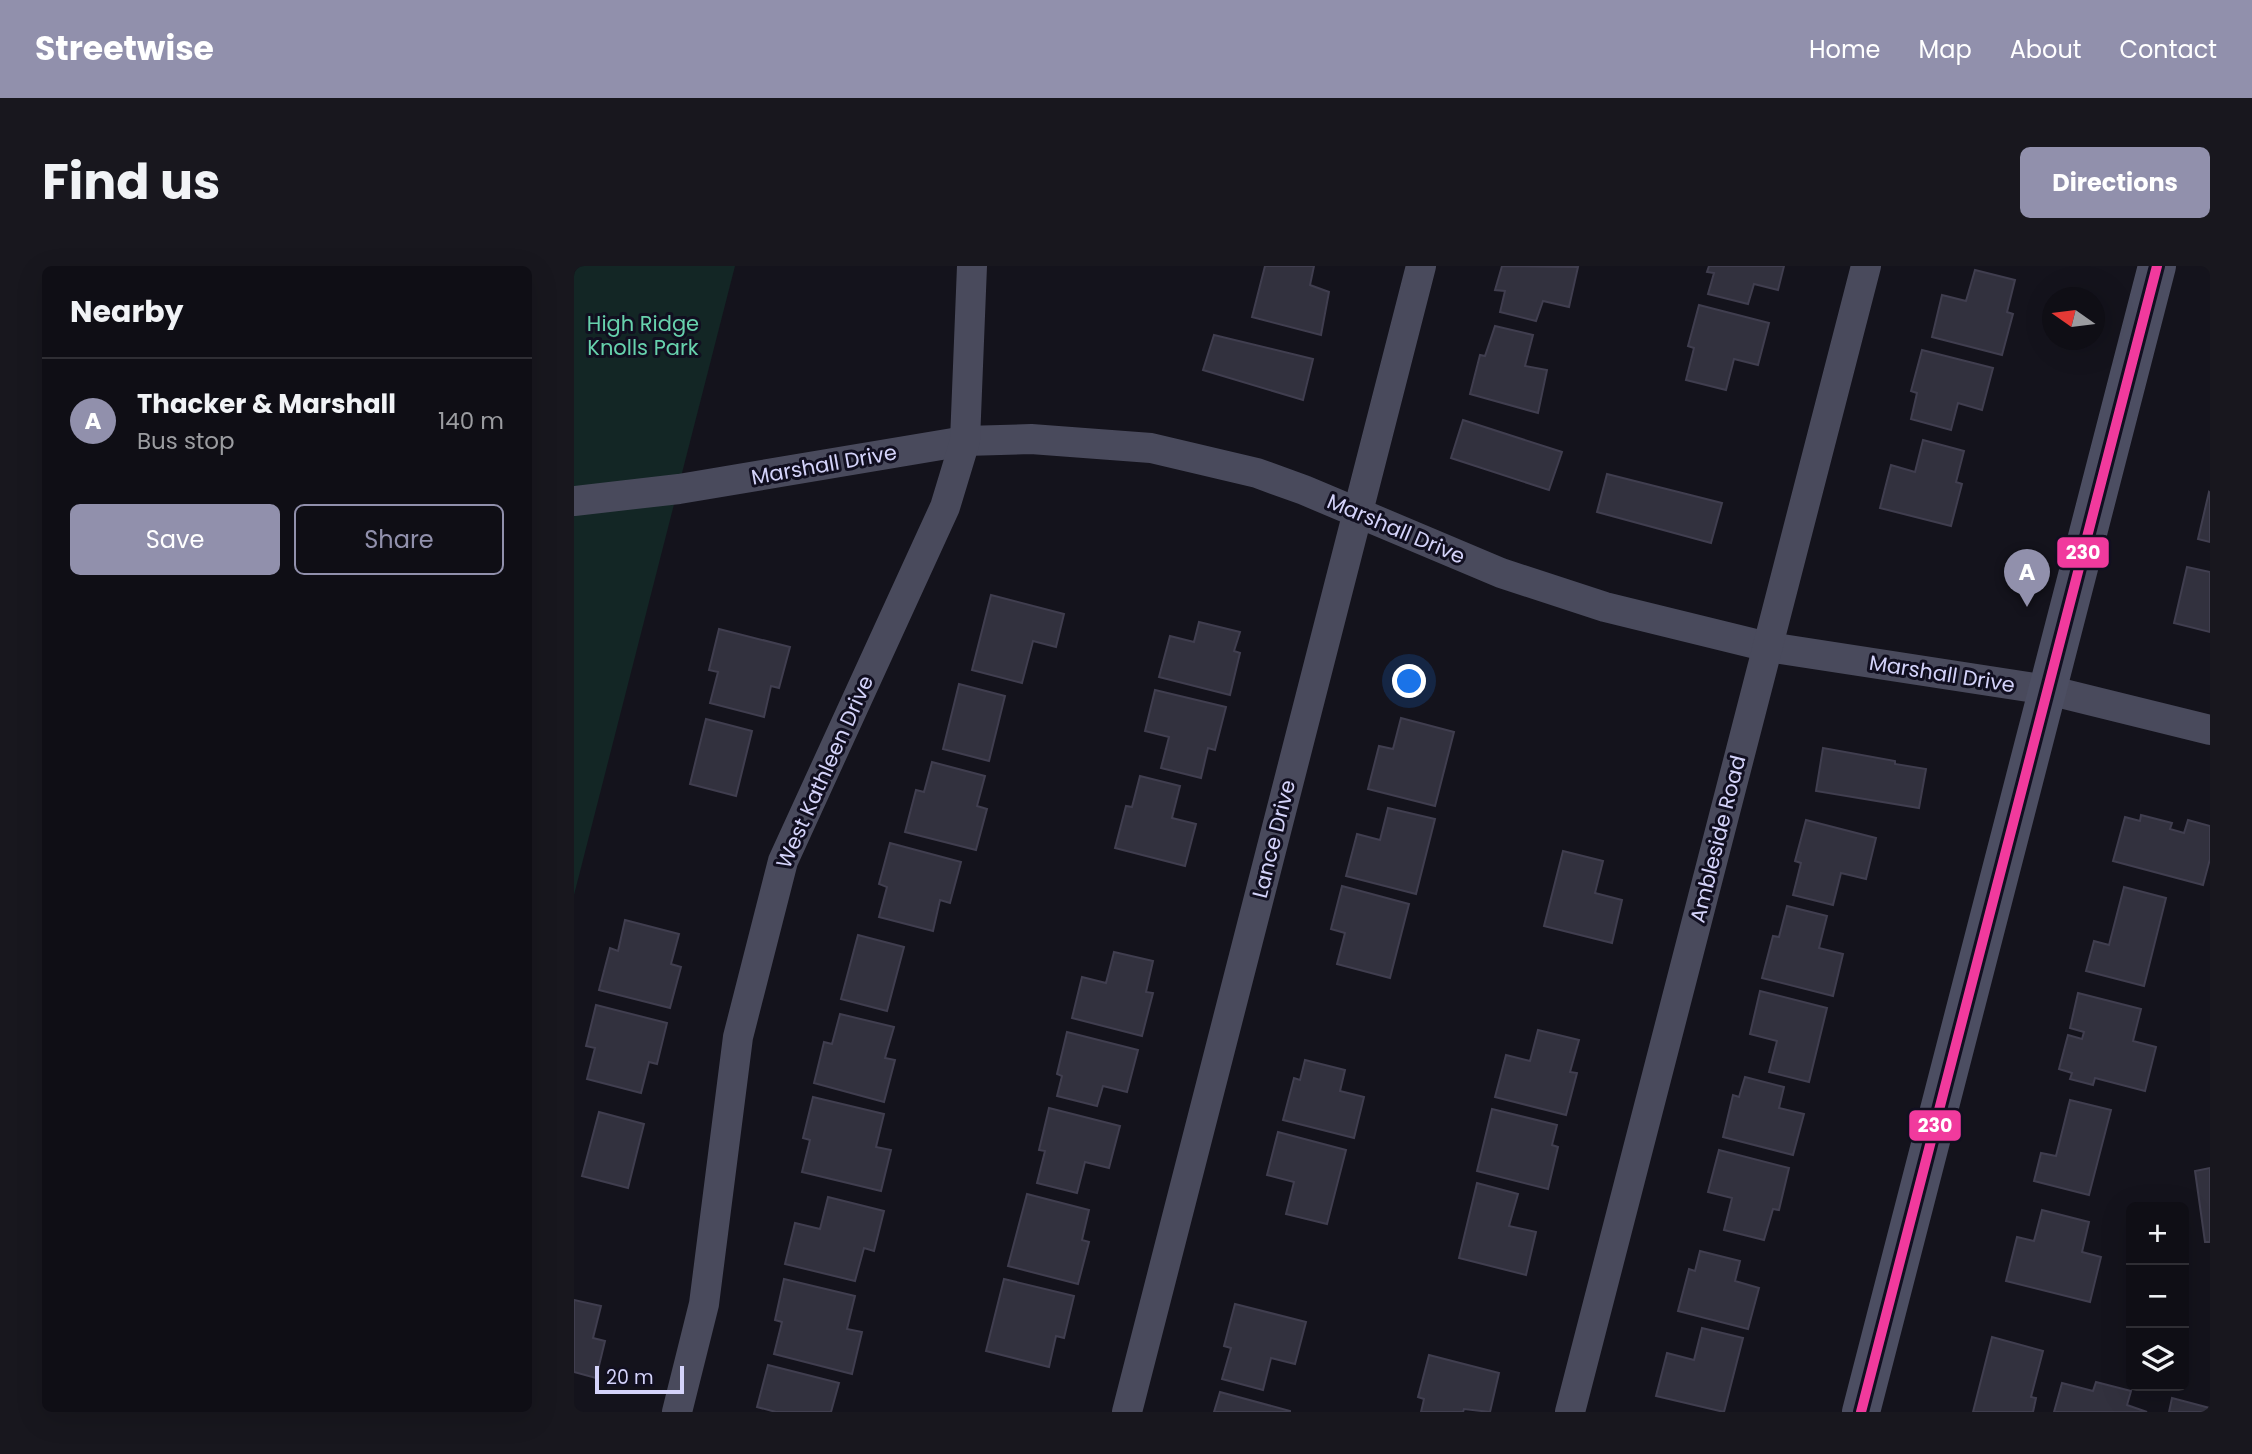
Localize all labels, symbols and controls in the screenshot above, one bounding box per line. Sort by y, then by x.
text: Streetwise [35,25,214,72]
text: Home [1809,33,1881,66]
text: Map [1919,33,1972,66]
text: About [2010,33,2081,66]
text: Contact [2119,33,2217,66]
button: Directions [2020,147,2210,218]
text: Find us [42,148,220,216]
north arrow [2042,287,2105,350]
text: Nearby [70,290,184,333]
park label: High Ridge Knolls Park [587,309,699,362]
text: Thacker & Marshall [137,386,396,422]
text: A [85,405,101,437]
text: 140 m [438,405,504,437]
text: Bus stop [137,425,235,457]
street label: Marshall Drive [749,437,899,492]
street label: Marshall Drive [1323,486,1470,571]
button: Save [70,504,280,575]
button: Share [294,504,504,575]
line badge: 230 [2056,536,2110,569]
text: 230 [2066,539,2100,566]
pin: A [2004,549,2050,607]
street label: Marshall Drive [1867,648,2017,699]
your location [1392,664,1426,698]
street label: West Kathleen Drive [769,671,880,873]
street label: Ambleside Road [1683,752,1752,926]
street label: Lance Drive [1245,777,1302,901]
line badge: 230 [1908,1109,1962,1142]
text: 230 [1918,1112,1952,1139]
map controls [2126,1202,2189,1391]
button: + [2126,1202,2189,1265]
button: − [2126,1265,2189,1328]
button: layers [2126,1328,2189,1391]
scale bar [595,1363,684,1395]
text: 20 m [606,1364,654,1391]

